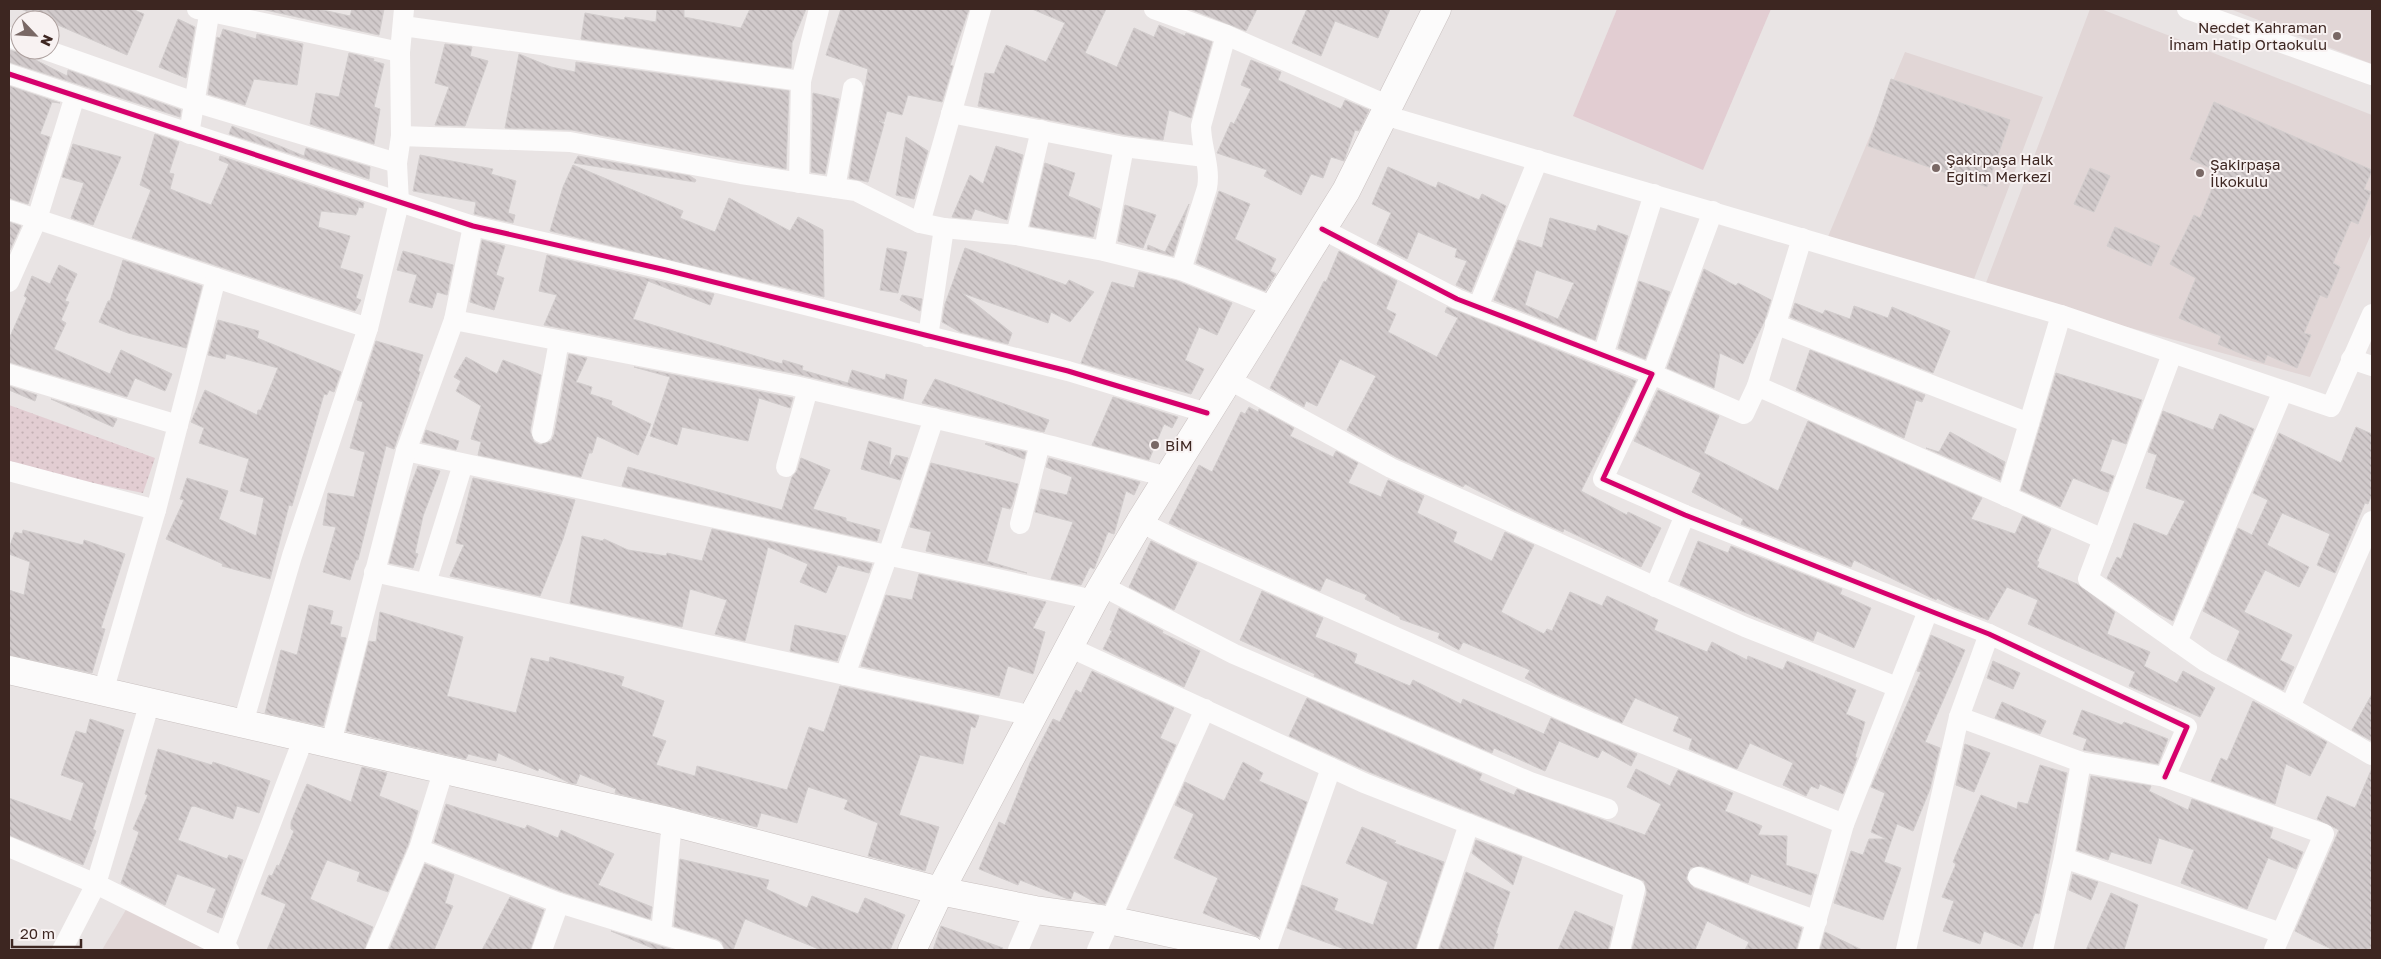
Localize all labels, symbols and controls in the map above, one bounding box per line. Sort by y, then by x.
north arrow [10,10,60,60]
place label: Necdet Kahraman İmam Hatip Ortaokulu [2169,18,2327,53]
marker: Necdet Kahraman İmam Hatip Ortaokulu [2331,30,2343,42]
text: N [37,32,57,49]
place label: Şakirpaşa Halk Eğitim Merkezi [1946,150,2054,185]
place label: Şakirpaşa İlkokulu [2210,155,2281,190]
marker: Şakirpaşa Halk Eğitim Merkezi [1930,162,1942,174]
marker: Şakirpaşa İlkokulu [2194,167,2206,179]
place label: BİM [1165,436,1193,454]
marker: BİM [1149,439,1161,451]
scale bar [12,916,81,948]
text: 20 m [20,924,55,942]

